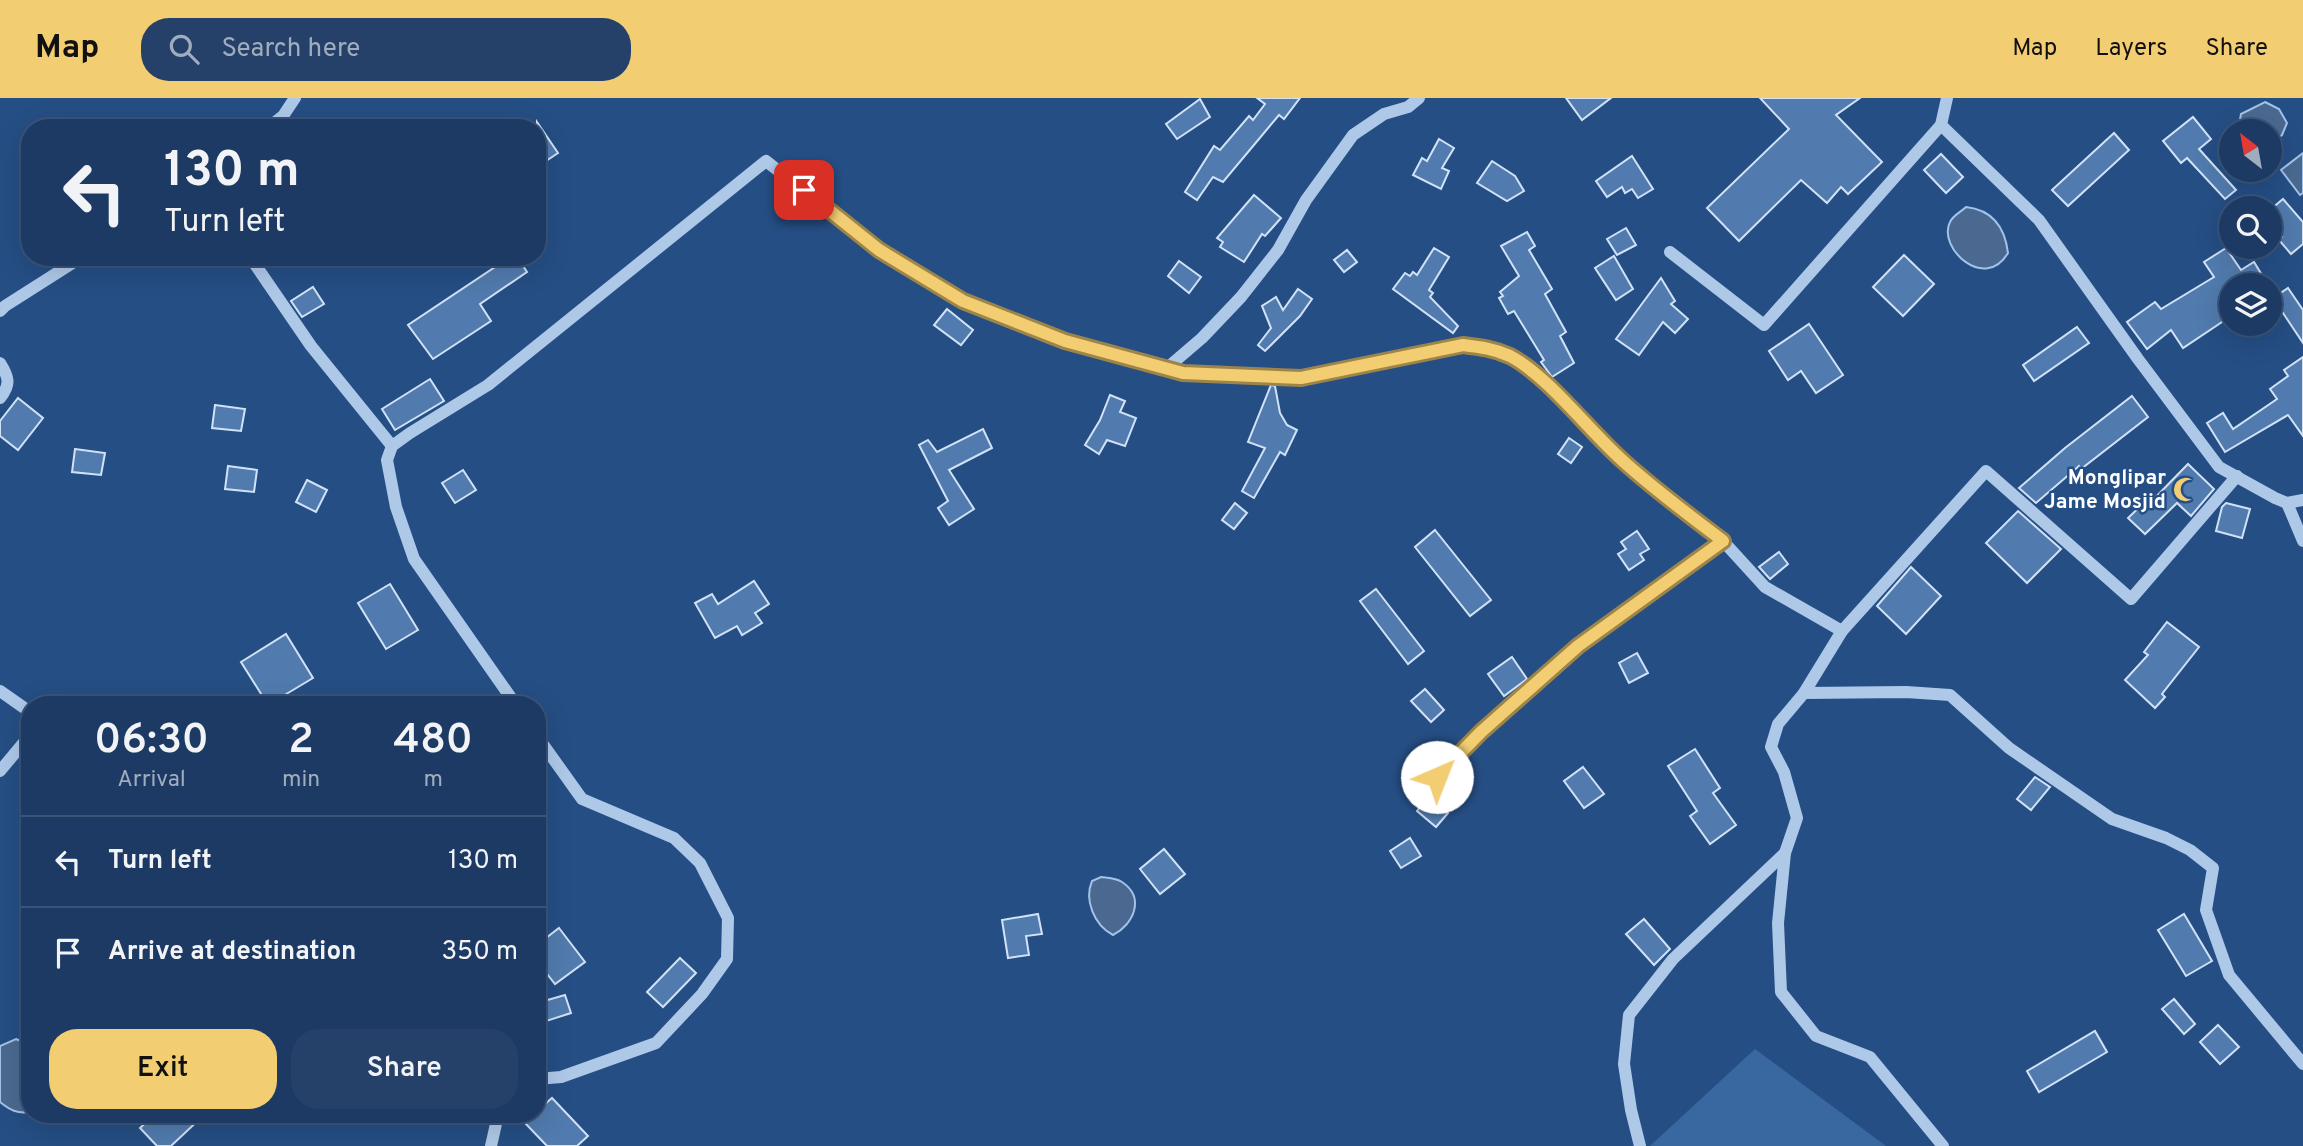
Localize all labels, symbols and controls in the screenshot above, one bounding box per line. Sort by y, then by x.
search box [141,18,631,81]
text: Map [35,28,99,70]
icon: search [165,30,203,68]
text: Search here [221,33,360,66]
text: Map [2012,34,2057,64]
text: Layers [2095,34,2167,64]
text: Share [2205,34,2268,64]
north arrow [2219,119,2282,182]
map controls [2219,119,2282,336]
text: 130 m [164,142,300,204]
icon: left [49,147,140,238]
pin [774,160,834,220]
icon: arrive [785,171,823,209]
button: search [2219,196,2282,259]
text: Turn left [164,203,285,243]
button: layers [2219,273,2282,336]
place label: Monglipar Jame Mosjid [2044,465,2166,516]
mosque icon: Monglipar Jame Mosjid [2172,476,2200,504]
text: 06:30 [94,715,209,768]
text: 2 [288,715,314,768]
text: 480 [393,715,473,768]
position arrow [1400,740,1474,814]
text: Arrival [117,766,186,795]
text: min [282,766,320,795]
text: m [423,766,443,795]
icon: left [49,843,87,881]
text: Turn left [108,845,212,878]
text: 130 m [448,845,518,878]
icon: arrive [49,934,87,972]
text: Arrive at destination [108,936,356,969]
text: 350 m [441,936,518,969]
button: Exit [49,1029,277,1109]
button: Share [291,1029,518,1109]

